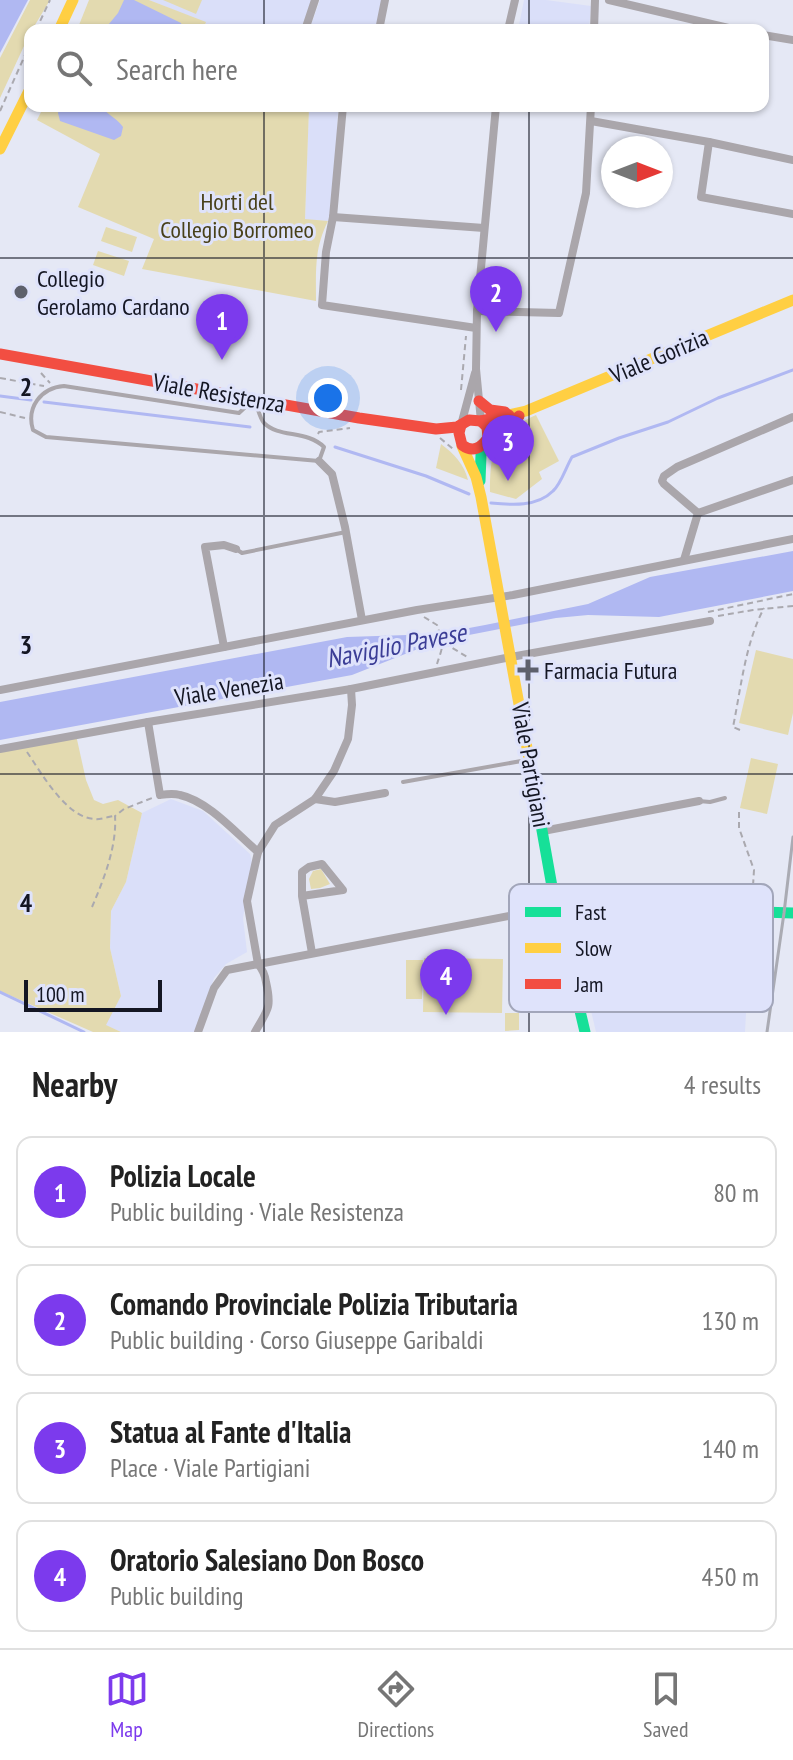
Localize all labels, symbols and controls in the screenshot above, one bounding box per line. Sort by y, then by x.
search box [24,24,769,112]
icon: search [52,46,96,90]
text: Search here [116,49,238,88]
north arrow [601,136,673,208]
park label: Horti del Collegio Borromeo [160,186,314,245]
place label: Collegio Gerolamo Cardano [37,263,190,322]
pin: 2 [470,266,522,332]
marker: Collegio Gerolamo Cardano [12,283,30,301]
pin: 1 [196,294,248,360]
street label: Viale Gorizia [604,321,713,391]
street label: Viale Resistenza [150,366,287,420]
text: 2 [20,370,32,403]
your location [308,378,348,418]
pin: 3 [482,415,534,481]
water label: Naviglio Pavese [323,615,471,675]
text: 3 [20,628,32,661]
place label: Farmacia Futura [544,655,677,686]
marker: Farmacia Futura [519,661,537,679]
street label: Viale Venezia [172,665,286,713]
street label: Viale Partigiani [505,699,557,830]
legend [509,884,773,1012]
text: 4 [20,886,33,919]
text: Fast [575,898,606,926]
text: Slow [575,934,612,962]
pin: 4 [420,949,472,1015]
text: Jam [574,970,603,998]
scale bar [24,976,162,1012]
text: 100 m [36,980,85,1008]
text: Nearby [32,1062,117,1106]
text: 4 results [684,1068,761,1101]
text: Polizia Locale [110,1156,256,1195]
text: 1 [54,1176,66,1209]
text: 80 m [713,1176,759,1209]
text: Public building · Viale Resistenza [110,1195,404,1228]
text: Comando Provinciale Polizia Tributaria [110,1284,518,1323]
text: 2 [54,1304,66,1337]
text: 130 m [701,1304,759,1337]
text: Public building · Corso Giuseppe Garibaldi [110,1323,484,1356]
text: Statua al Fante d'Italia [110,1412,351,1451]
text: 3 [54,1432,66,1465]
text: 140 m [701,1432,759,1465]
text: Place · Viale Partigiani [110,1451,310,1484]
text: Oratorio Salesiano Don Bosco [110,1540,424,1579]
text: 4 [54,1560,66,1593]
text: 450 m [701,1560,759,1593]
text: Public building [110,1579,243,1612]
tab: Map [105,1667,149,1743]
tab: Directions [358,1667,434,1743]
tab: Saved [643,1667,688,1743]

